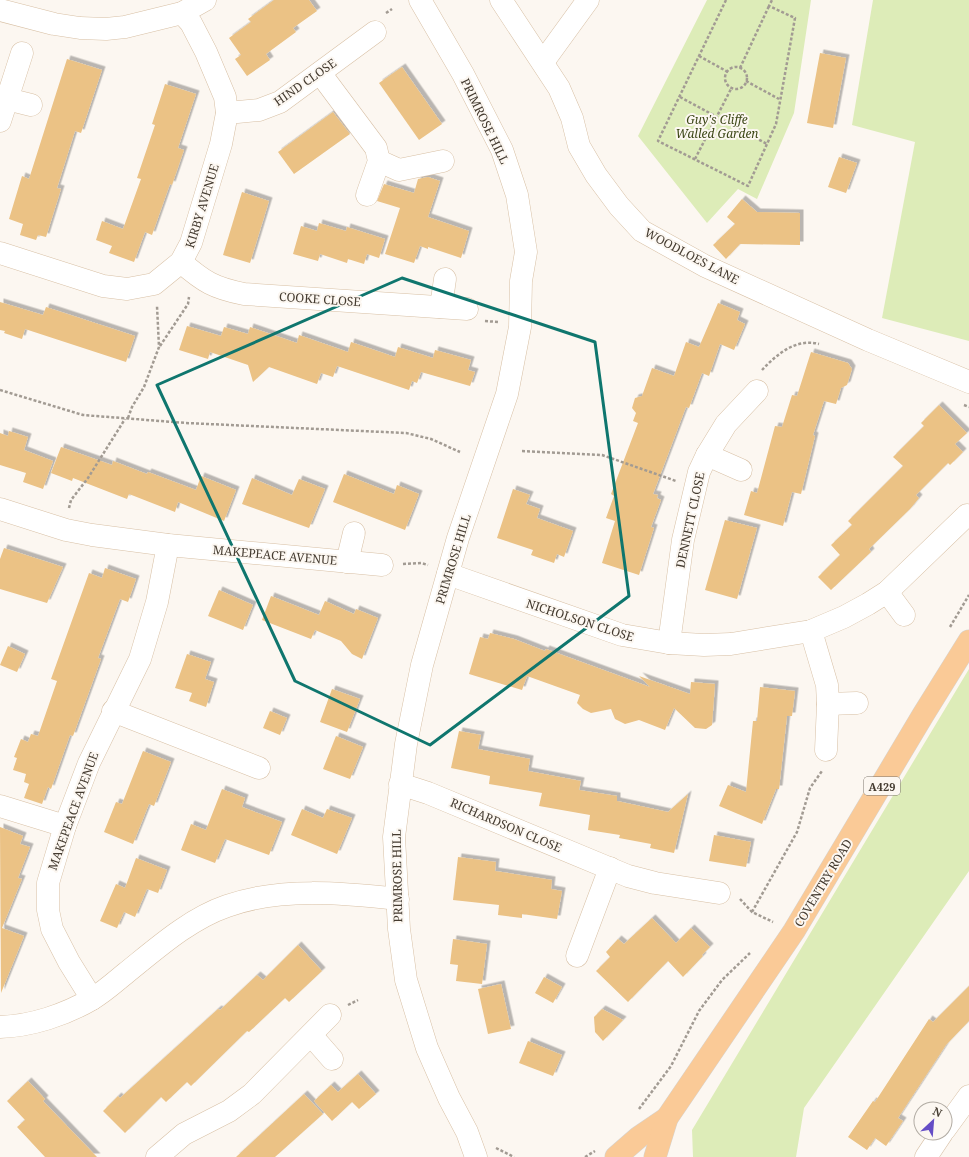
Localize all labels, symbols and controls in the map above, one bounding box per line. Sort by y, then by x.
street label: HIND CLOSE [270,54,340,110]
street label: PRIMROSE HILL [457,75,513,167]
park label: Guy's Cliffe Walled Garden [675,111,759,142]
street label: KIRBY AVENUE [181,162,223,250]
street label: WOODLOES LANE [642,224,742,288]
street label: COOKE CLOSE [279,288,361,310]
street label: DENNETT CLOSE [672,471,708,569]
street label: PRIMROSE HILL [431,512,475,606]
street label: MAKEPEACE AVENUE [212,541,338,569]
street label: NICHOLSON CLOSE [524,595,636,645]
street label: MAKEPEACE AVENUE [44,749,102,873]
road number: A429 [864,777,900,795]
street label: RICHARDSON CLOSE [448,794,564,856]
street label: PRIMROSE HILL [388,829,406,923]
street label: COVENTRY ROAD [790,836,856,930]
north arrow [913,1101,953,1141]
text: N [930,1103,945,1120]

